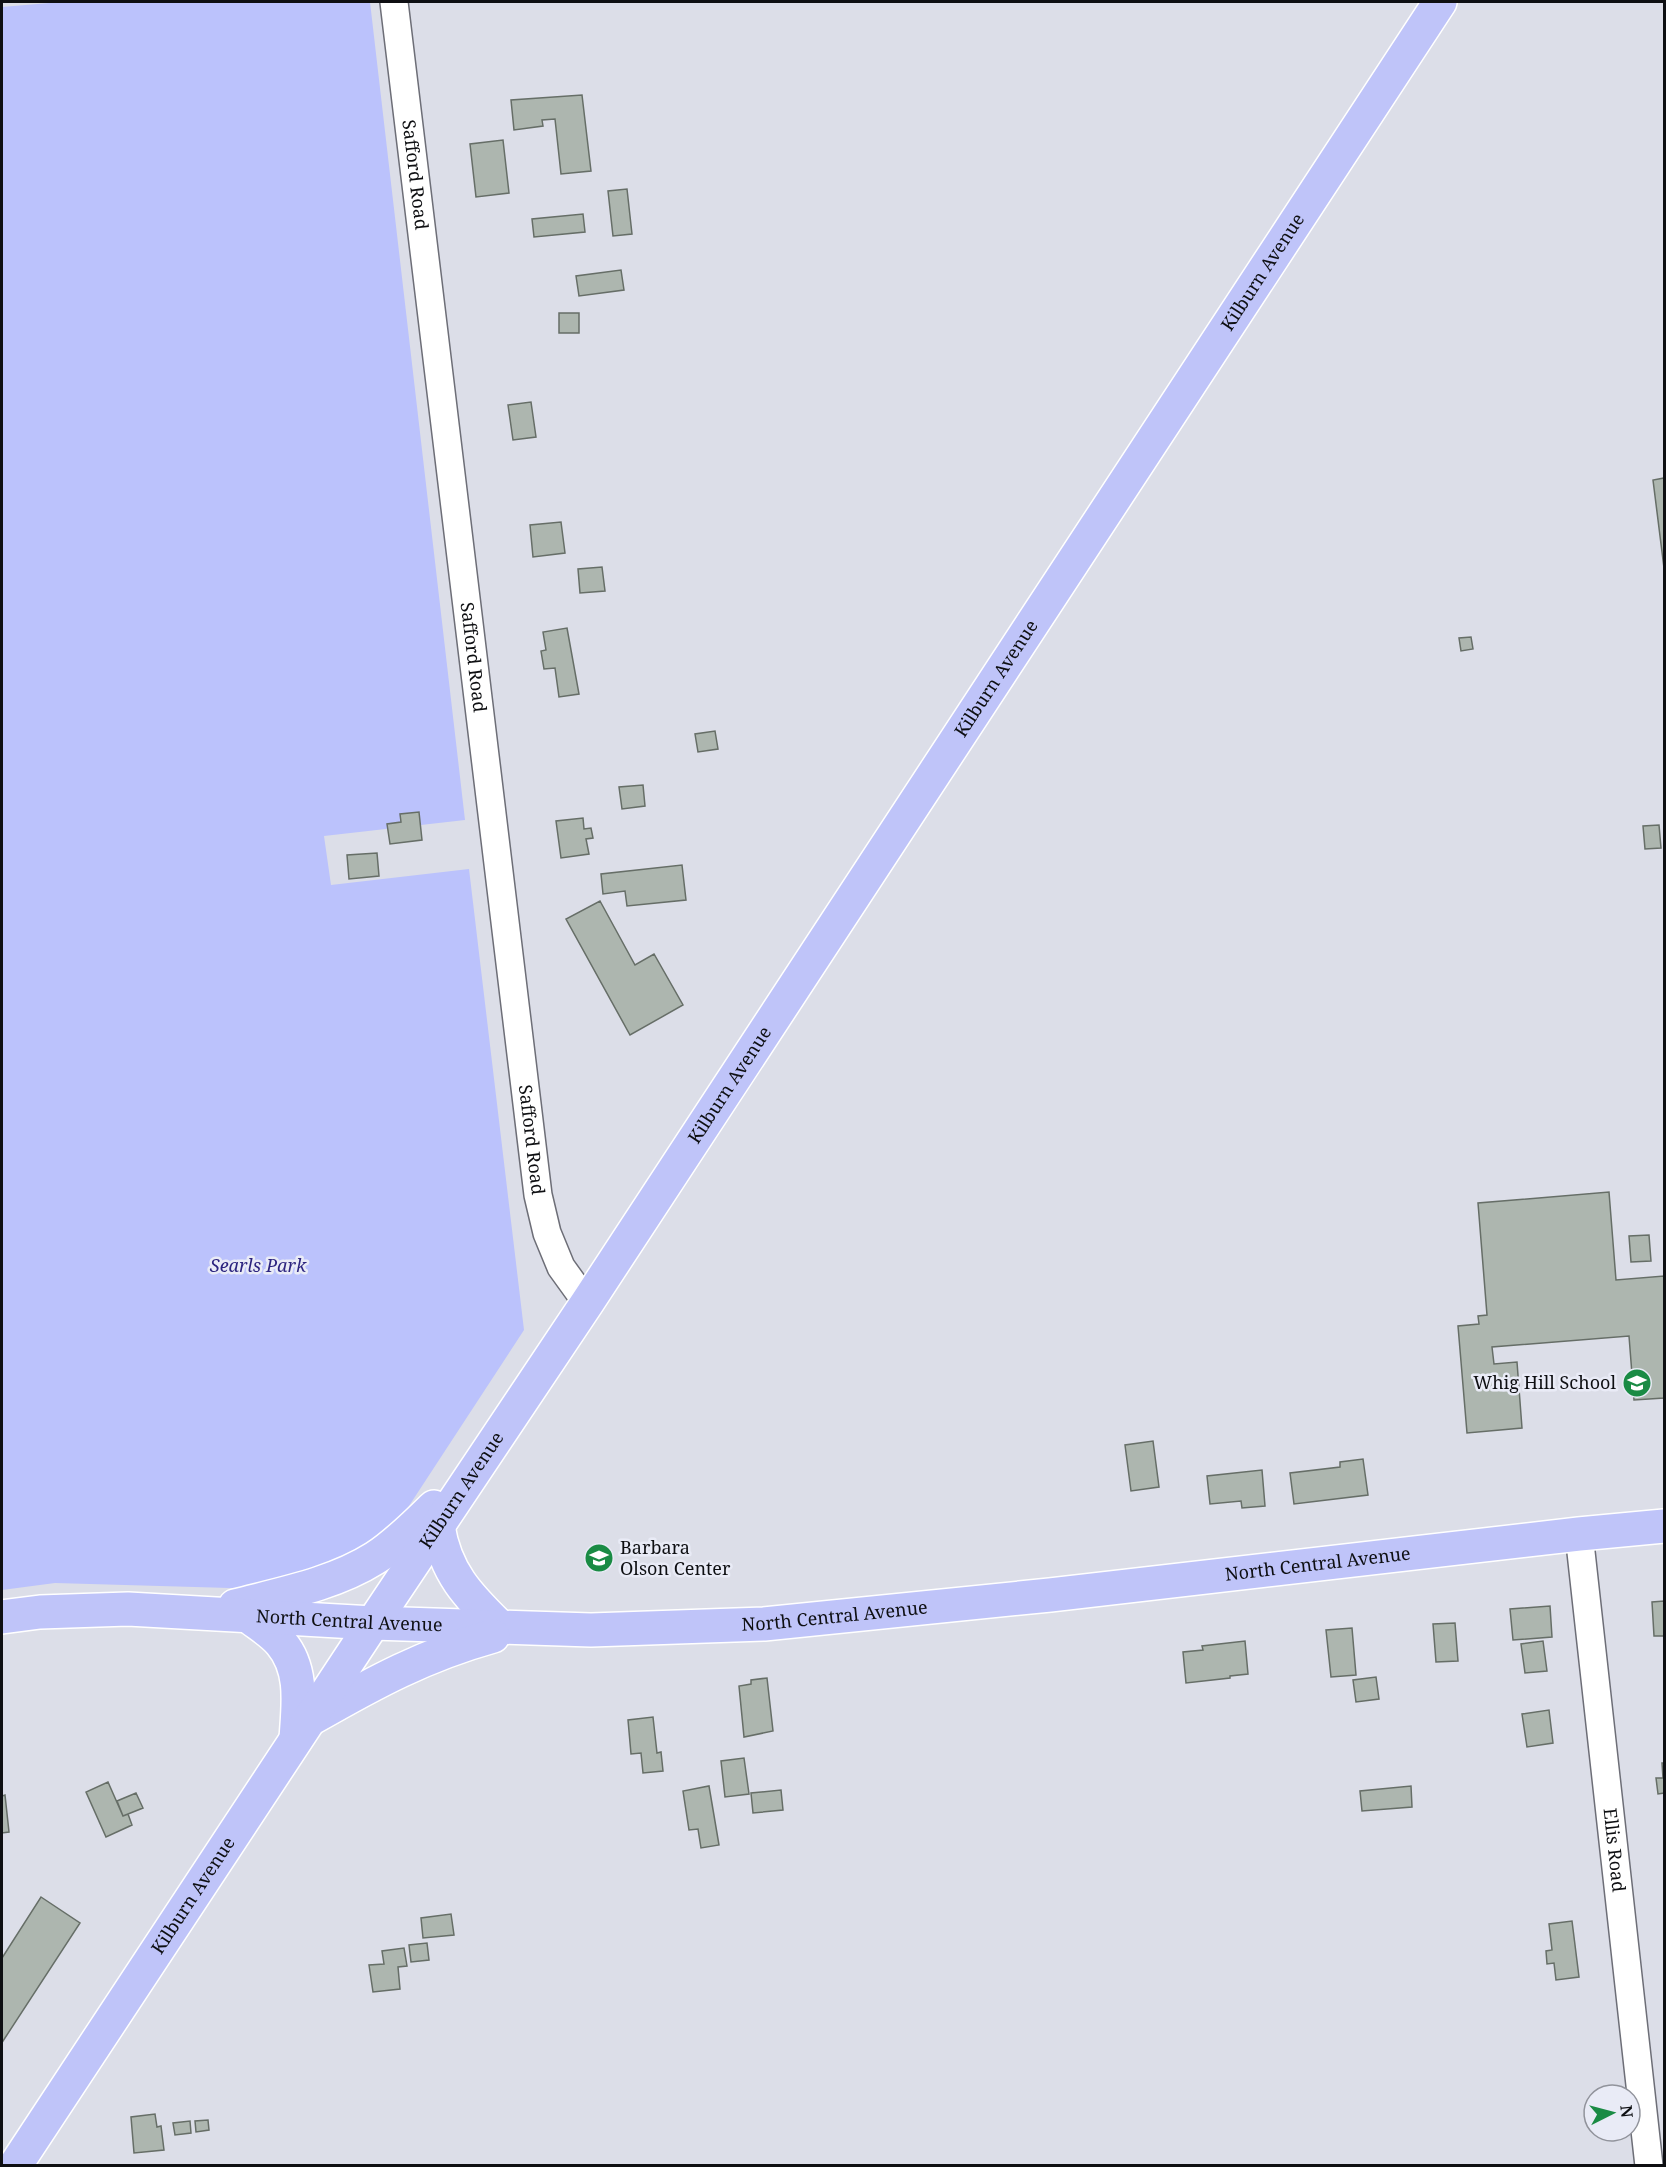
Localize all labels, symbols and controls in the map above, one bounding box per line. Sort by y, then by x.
street label: Safford Road [397,118,434,231]
street label: Kilburn Avenue [1215,208,1309,335]
street label: Safford Road [456,601,493,714]
street label: Kilburn Avenue [948,615,1043,741]
street label: Kilburn Avenue [682,1021,776,1148]
street label: Safford Road [514,1083,551,1196]
park label: Searls Park [210,1253,307,1277]
school or university icon: Whig Hill School [1621,1367,1653,1399]
place label: Whig Hill School [1473,1370,1616,1394]
street label: Kilburn Avenue [413,1427,509,1553]
place label: Barbara Olson Center [620,1535,731,1580]
street label: North Central Avenue [1224,1541,1412,1586]
school or university icon: Barbara Olson Center [583,1542,615,1574]
street label: North Central Avenue [741,1594,929,1636]
street label: North Central Avenue [255,1603,443,1636]
street label: Ellis Road [1598,1807,1632,1893]
street label: Kilburn Avenue [145,1832,240,1958]
north arrow [1582,2083,1642,2143]
text: N [1615,2104,1639,2119]

